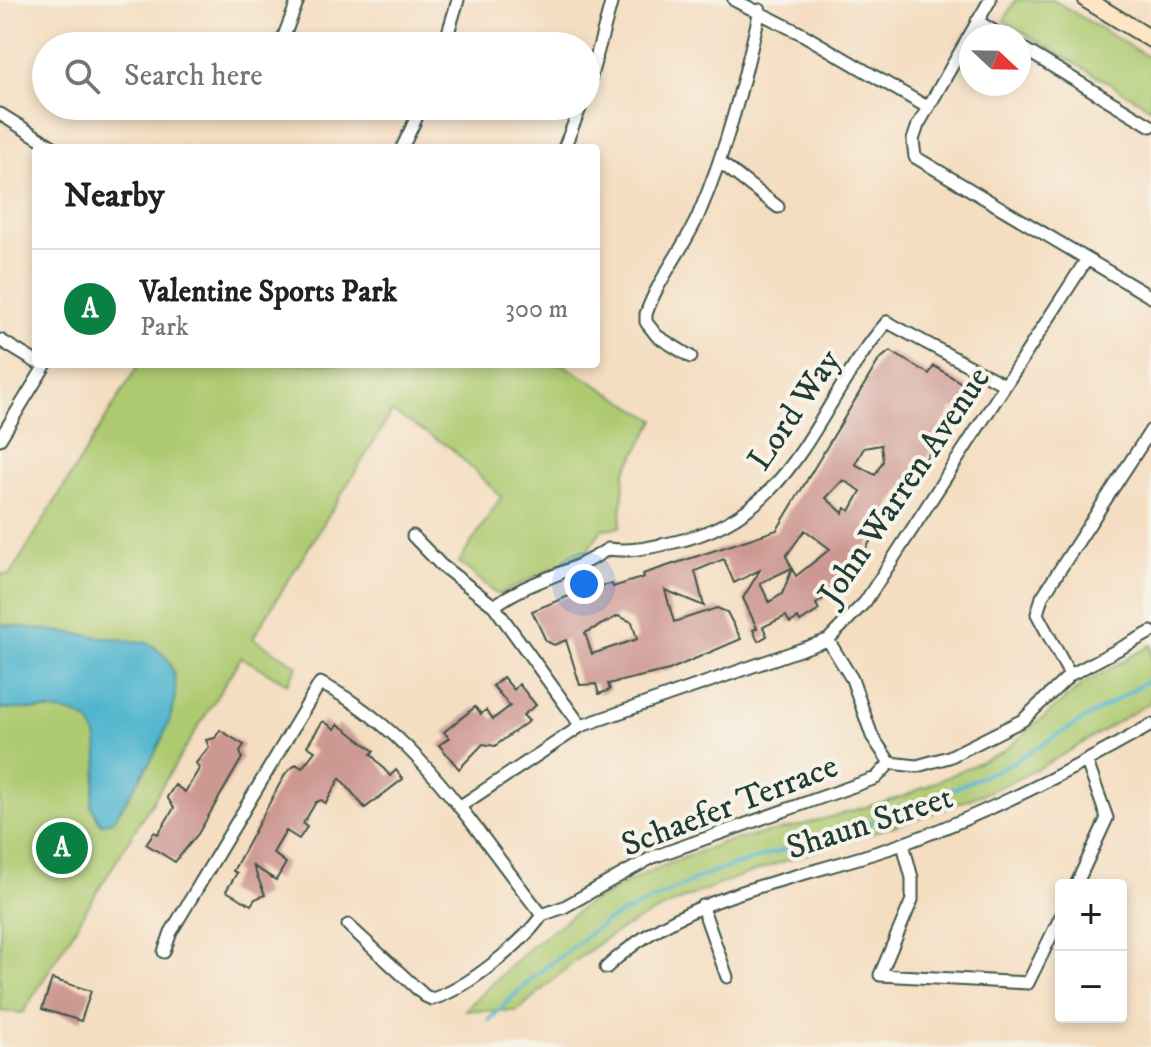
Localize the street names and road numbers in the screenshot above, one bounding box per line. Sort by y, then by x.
street label: Lord Way [739,341,851,479]
street label: John Warren Avenue [808,359,1000,616]
street label: Schaefer Terrace [616,745,844,866]
street label: Shaun Street [781,776,958,869]

